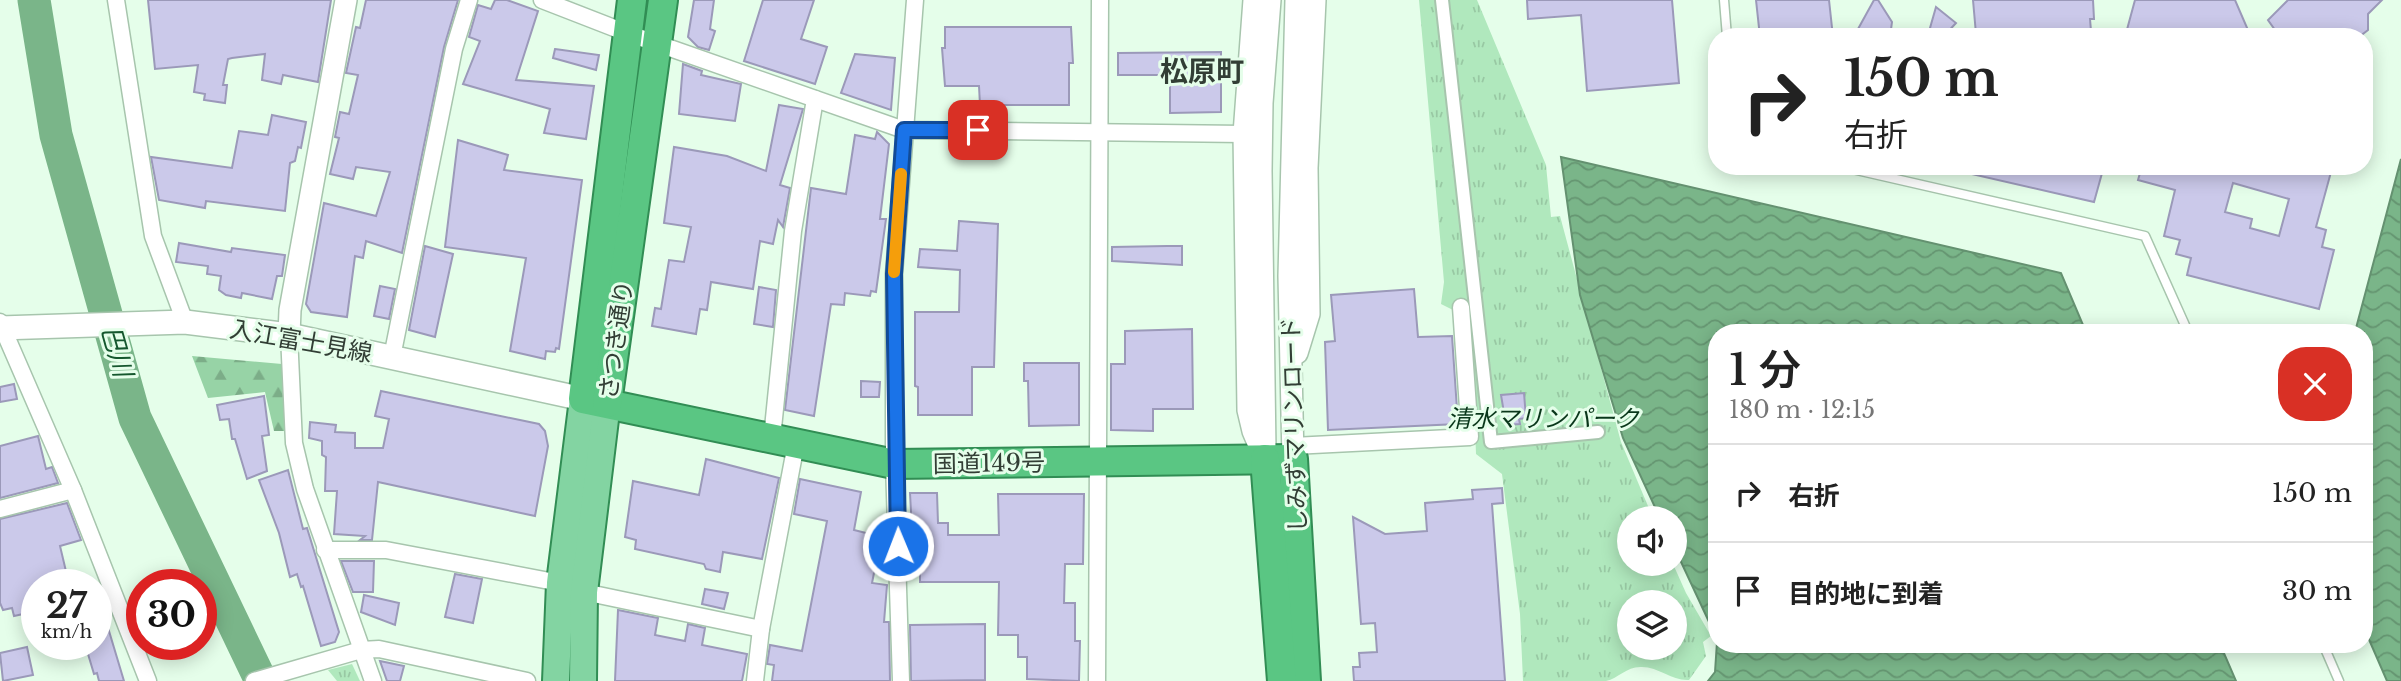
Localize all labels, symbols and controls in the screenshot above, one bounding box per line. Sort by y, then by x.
text: 150 m [1844,48,1999,109]
district label: 松原町 [1160,54,1244,89]
icon: right [1729,56,1820,147]
pin [948,100,1008,160]
icon: arrive [959,111,997,149]
text: 右折 [1844,115,1908,155]
street label: さつき通り [593,279,639,401]
street label: 入江富士見線 [228,314,374,368]
street label: しみずマリンロード [1276,317,1312,533]
water label: 巴川 [94,322,140,383]
text: 1 分 [1729,344,1801,396]
button: close [2278,347,2352,421]
text: 180 m · 12:15 [1729,396,1875,424]
park label: 清水マリンパーク [1447,404,1640,433]
street label: 国道149号 [933,448,1045,478]
icon: right [1729,474,1767,512]
text: 150 m [2272,477,2352,509]
text: 右折 [1788,480,1840,512]
map controls [1617,506,1687,660]
button: sound [1617,506,1687,576]
position arrow [861,509,935,583]
speed limit sign: 30 [126,569,217,660]
icon: arrive [1729,572,1767,610]
text: 30 m [2282,575,2352,607]
text: 目的地に到着 [1788,578,1944,610]
text: 27 [46,584,87,627]
button: layers [1617,590,1687,660]
text: km/h [41,621,92,643]

